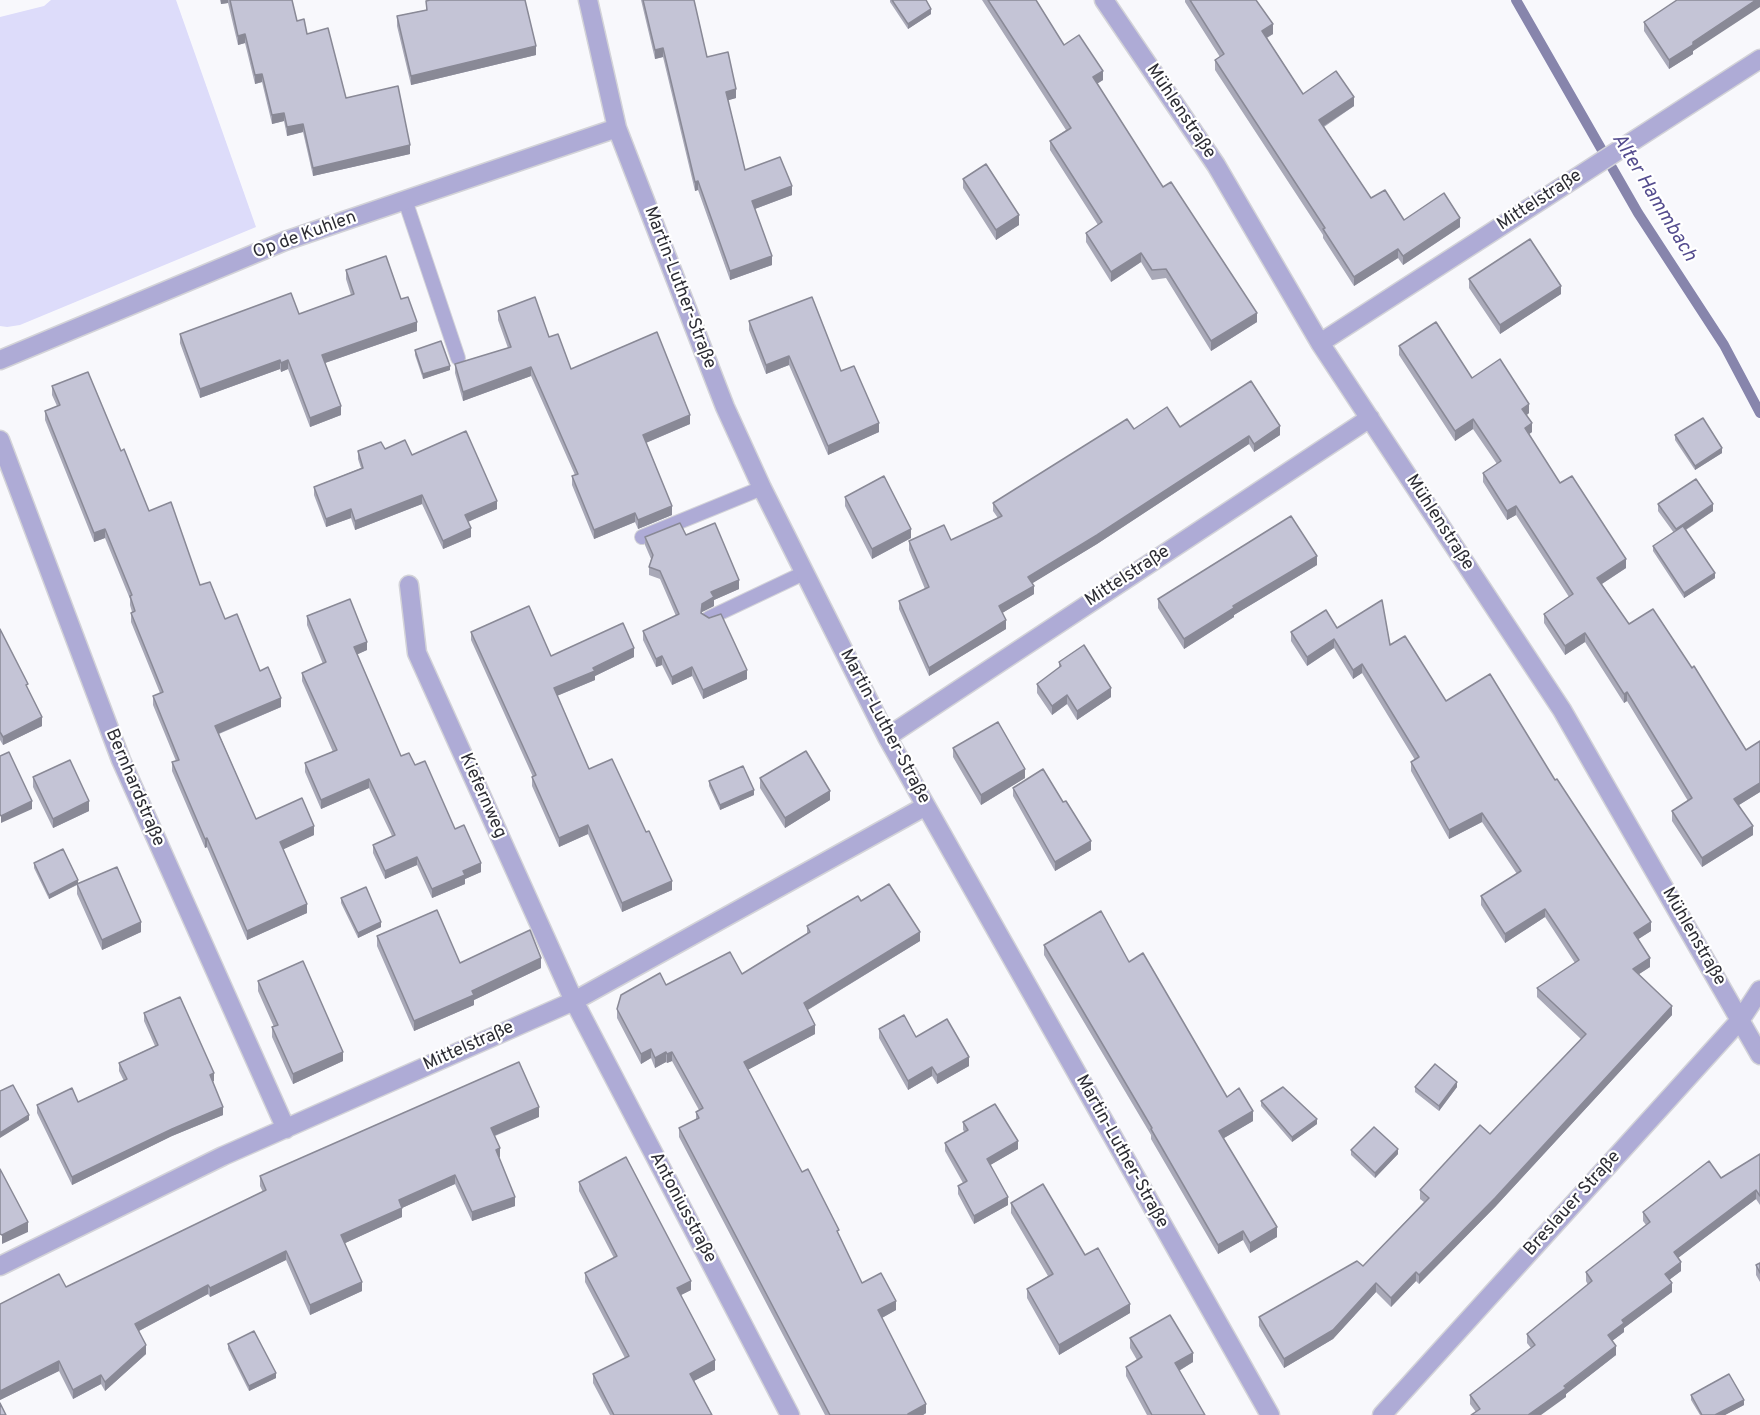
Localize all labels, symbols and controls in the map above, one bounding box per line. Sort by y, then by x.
street label: Mühlenstraße [1140,61,1220,163]
water label: Alter Hammbach [1605,130,1701,266]
street label: Mittelstraße [1494,166,1586,236]
street label: Martin-Luther-Straße [638,204,720,372]
street label: Op de Kuhlen [250,207,360,265]
street label: Mühlenstraße [1400,471,1478,575]
street label: Mittelstraße [1082,542,1174,612]
street label: Martin-Luther-Straße [834,646,934,808]
street label: Bernhardstraße [100,726,168,850]
street label: Kiefernweg [454,750,510,842]
street label: Mühlenstraße [1656,884,1730,990]
street label: Mittelstraße [420,1017,518,1077]
street label: Martin-Luther-Straße [1070,1072,1172,1232]
street label: Breslauer Straße [1520,1147,1626,1261]
street label: Antoniusstraße [644,1149,720,1267]

